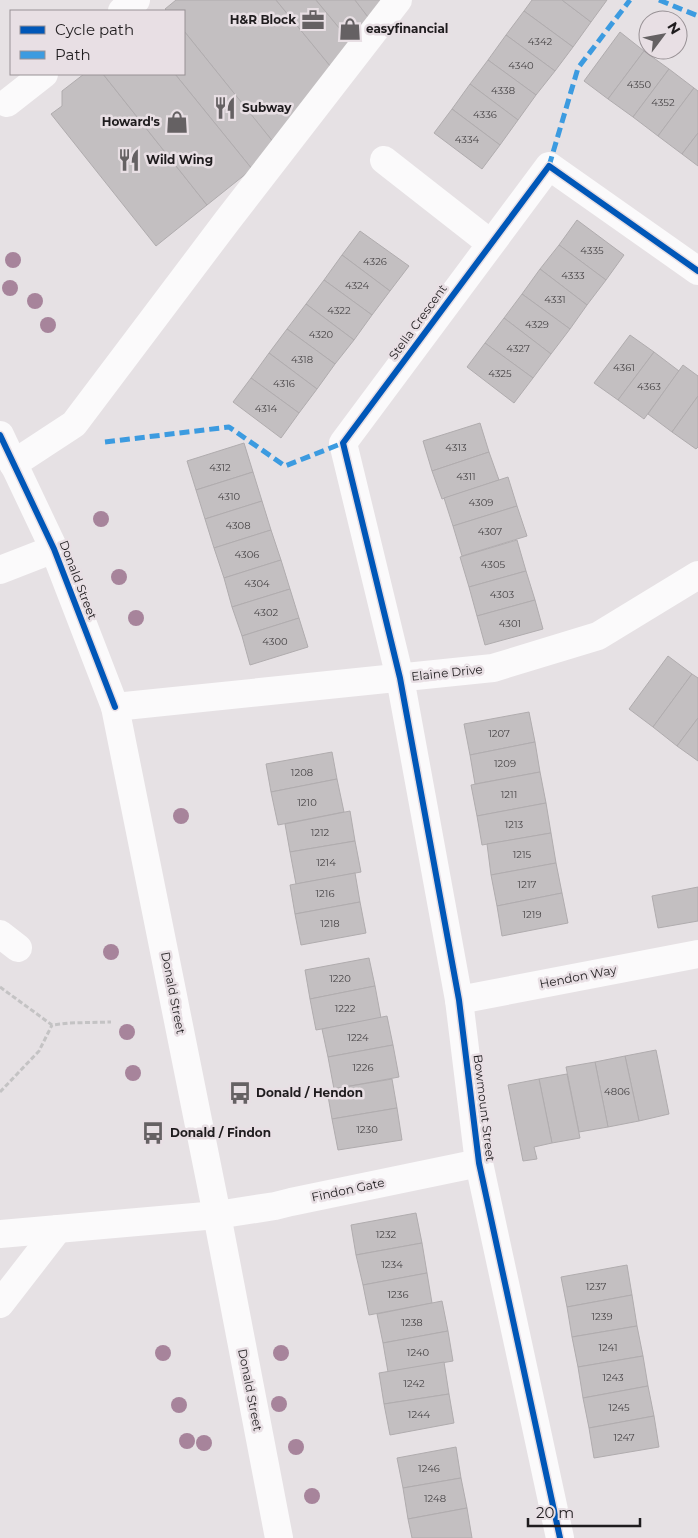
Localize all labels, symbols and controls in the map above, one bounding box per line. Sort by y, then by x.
office icon: H&R Block [300,7,326,33]
legend [10,10,185,75]
north arrow [638,10,688,60]
place label: H&R Block [230,12,296,27]
shop icon: easyfinancial [337,16,363,42]
text: N [663,19,685,38]
text: Cycle path [55,20,134,39]
place label: easyfinancial [366,21,448,36]
house number: 4342 [528,35,553,48]
text: Path [55,45,91,64]
house number: 4340 [508,59,534,72]
house number: 4350 [627,78,652,91]
house number: 4338 [491,84,515,97]
restaurant icon: Subway [212,95,238,121]
house number: 4352 [651,96,675,109]
place label: Subway [242,100,292,115]
house number: 4336 [473,108,497,121]
shop icon: Howard's [164,109,190,135]
place label: Howard's [102,114,161,129]
house number: 4334 [455,133,480,146]
restaurant icon: Wild Wing [116,147,142,173]
place label: Wild Wing [146,152,213,167]
house number: 4335 [580,244,604,257]
house number: 4326 [363,255,387,268]
house number: 4333 [561,269,585,282]
house number: 4324 [345,279,369,292]
street label: Stella Crescent [385,281,450,362]
house number: 4331 [544,293,566,306]
house number: 4322 [327,304,351,317]
house number: 4329 [525,318,549,331]
house number: 4320 [309,328,334,341]
house number: 4327 [506,342,530,355]
house number: 4318 [291,353,313,366]
house number: 4361 [613,361,635,374]
house number: 4325 [488,367,512,380]
house number: 4316 [273,377,295,390]
house number: 4363 [637,380,661,393]
house number: 4314 [255,402,278,415]
house number: 4313 [445,441,467,454]
house number: 4312 [209,461,231,474]
house number: 4311 [456,470,476,483]
house number: 4310 [218,490,241,503]
house number: 4309 [469,496,493,509]
house number: 4308 [225,519,251,532]
house number: 4307 [478,525,502,538]
street label: Donald Street [57,538,100,622]
house number: 4306 [235,548,259,561]
house number: 4305 [481,558,506,571]
house number: 4304 [244,577,270,590]
house number: 4303 [490,588,514,601]
house number: 4302 [254,606,279,619]
house number: 4301 [499,617,521,630]
house number: 4300 [262,635,288,648]
street label: Elaine Drive [411,661,483,684]
house number: 1207 [488,727,510,740]
house number: 1209 [494,757,516,770]
house number: 1208 [291,766,313,779]
house number: 1211 [501,788,517,801]
house number: 1210 [297,796,317,809]
house number: 1213 [505,818,524,831]
house number: 1212 [311,826,330,839]
house number: 1215 [513,848,532,861]
house number: 1214 [316,856,336,869]
house number: 1217 [518,878,537,891]
house number: 1216 [316,887,335,900]
house number: 1219 [523,908,542,921]
house number: 1218 [320,917,340,930]
street label: Donald Street [158,951,189,1035]
street label: Hendon Way [538,962,618,991]
house number: 1220 [329,972,351,985]
house number: 1222 [335,1002,356,1015]
house number: 1224 [347,1031,369,1044]
street label: Bowmount Street [470,1054,499,1162]
house number: 1226 [352,1061,374,1074]
bus stop icon: Donald / Hendon [227,1080,253,1106]
place label: Donald / Hendon [256,1085,363,1100]
house number: 4806 [604,1085,630,1098]
bus stop icon: Donald / Findon [140,1120,166,1146]
house number: 1230 [356,1123,378,1136]
place label: Donald / Findon [170,1125,271,1140]
street label: Findon Gate [310,1174,386,1205]
house number: 1232 [376,1228,397,1241]
house number: 1234 [381,1258,403,1271]
house number: 1237 [586,1280,606,1293]
house number: 1236 [387,1288,409,1301]
house number: 1239 [591,1310,613,1323]
house number: 1238 [401,1316,423,1329]
house number: 1241 [598,1341,618,1354]
house number: 1240 [407,1346,430,1359]
street label: Donald Street [235,1348,266,1432]
house number: 1243 [602,1371,624,1384]
house number: 1242 [403,1377,425,1390]
house number: 1245 [608,1401,630,1414]
house number: 1244 [408,1408,431,1421]
house number: 1247 [613,1431,635,1444]
house number: 1246 [418,1462,440,1475]
house number: 1248 [424,1492,446,1505]
scale bar [528,1496,640,1528]
text: 20 m [536,1503,574,1522]

